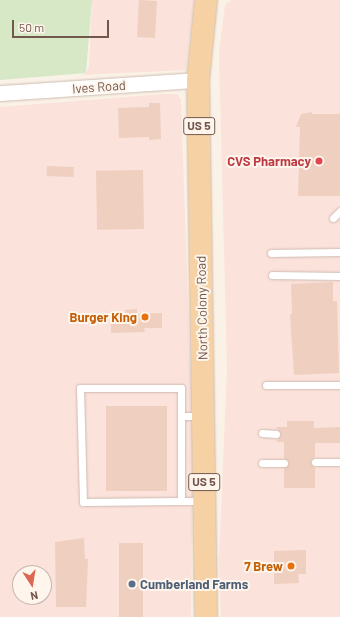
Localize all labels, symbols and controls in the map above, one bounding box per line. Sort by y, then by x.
scale bar [14,12,111,38]
text: 50 m [19,20,44,34]
street label: Ives Road [72,77,126,97]
road number: US 5 [183,116,215,136]
place label: CVS Pharmacy [227,153,311,169]
marker: CVS Pharmacy [314,156,324,166]
street label: North Colony Road [193,256,211,360]
place label: Burger King [70,309,137,325]
marker: Burger King [140,312,150,322]
road number: US 5 [188,472,220,492]
place label: 7 Brew [244,558,283,574]
marker: 7 Brew [286,561,296,571]
north arrow [12,565,52,605]
place label: Cumberland Farms [140,576,248,592]
marker: Cumberland Farms [127,579,137,589]
text: N [29,589,39,603]

